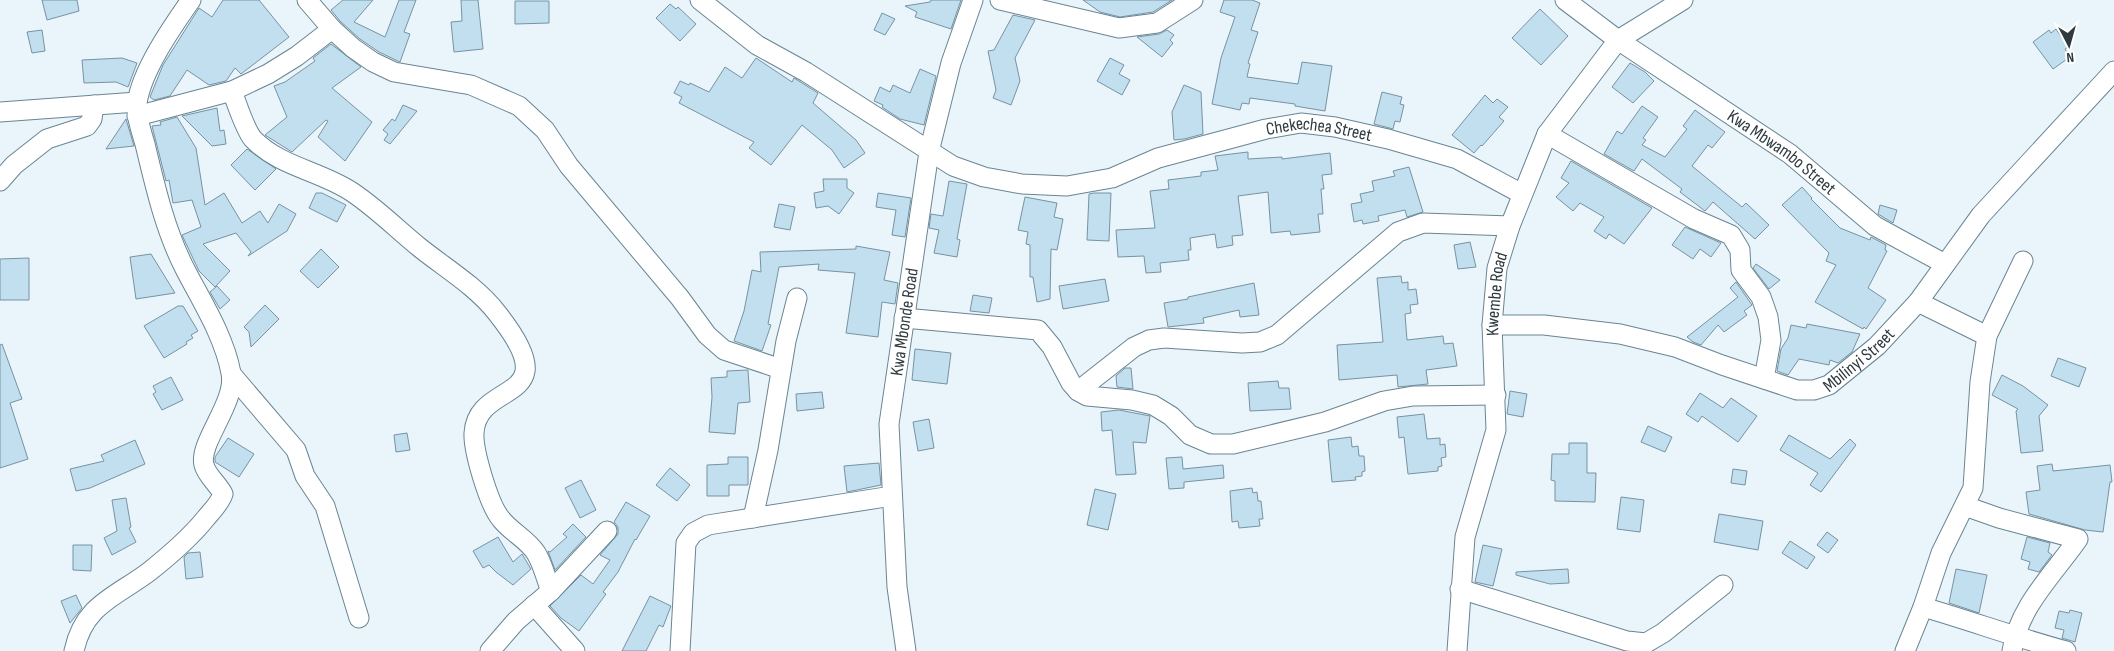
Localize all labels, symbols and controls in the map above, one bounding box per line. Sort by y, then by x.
north arrow [2044,20,2094,70]
text: N [2066,49,2075,66]
street label: Kwa Mbwambo Street [1724,105,1841,199]
street label: Chekechea Street [1264,112,1375,146]
street label: Kwembe Road [1481,249,1512,336]
street label: Kwa Mbonde Road [886,267,922,377]
street label: Mbilinyi Street [1818,323,1899,396]

